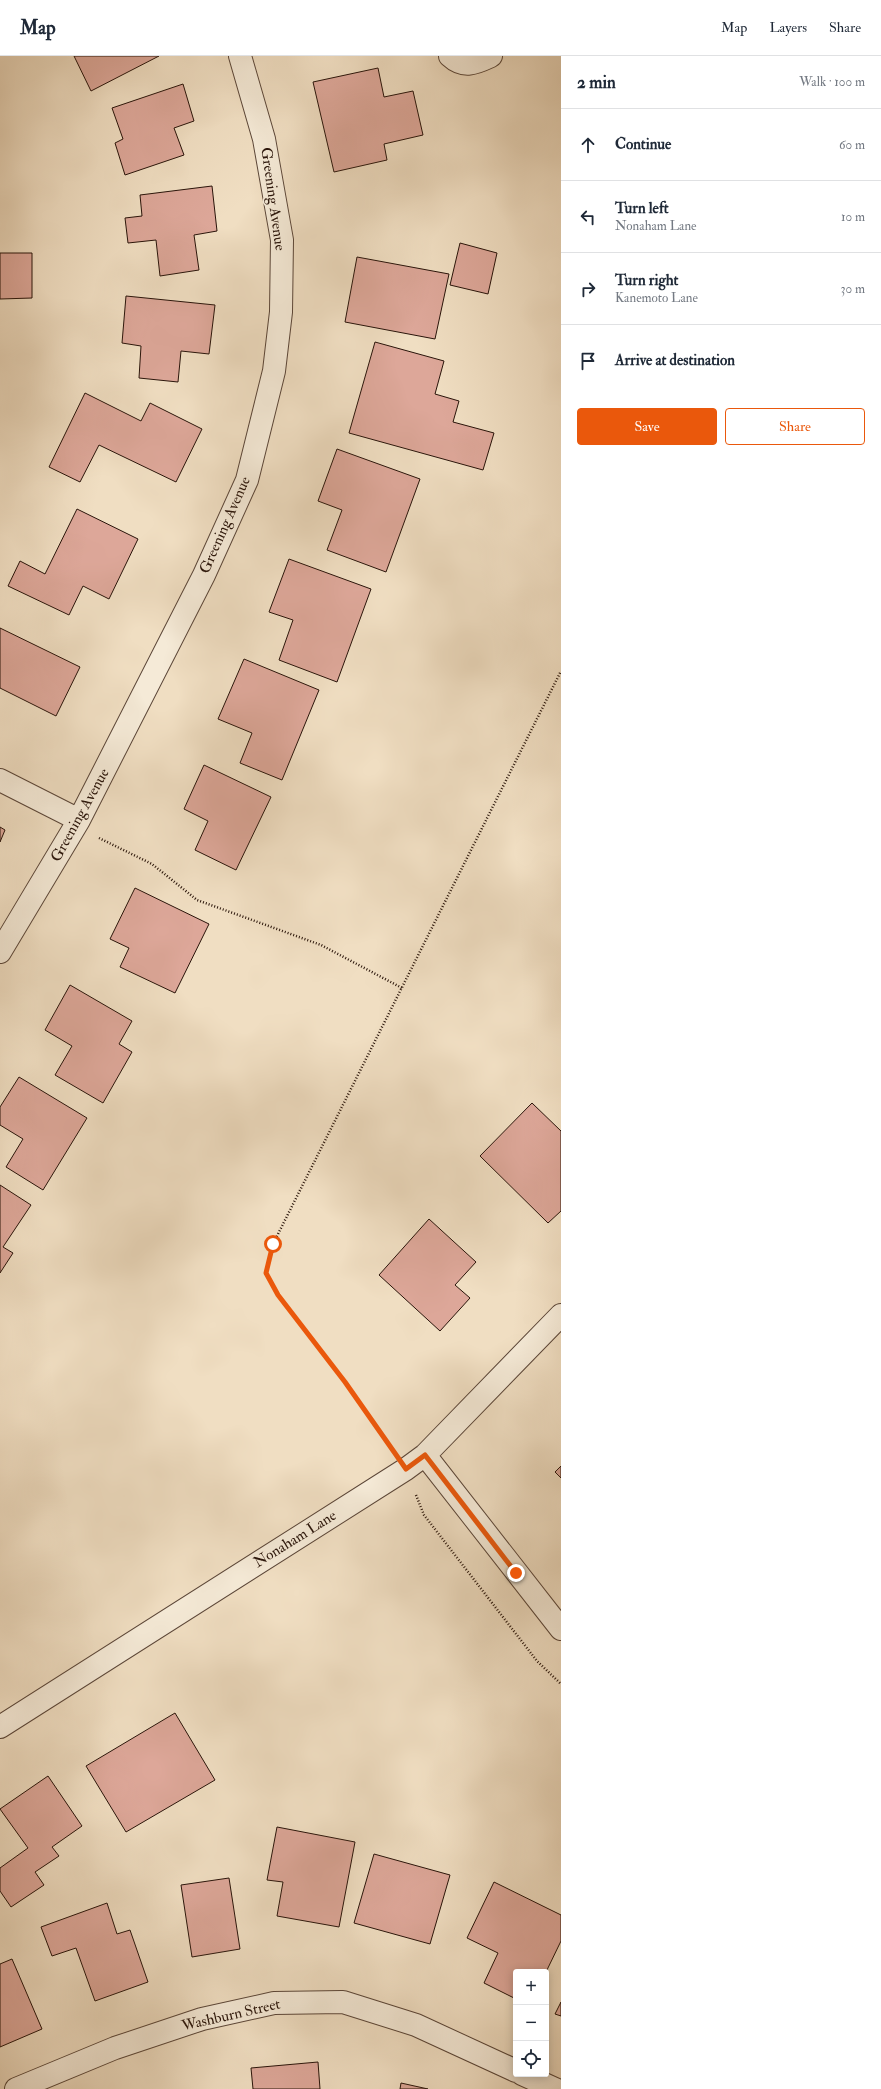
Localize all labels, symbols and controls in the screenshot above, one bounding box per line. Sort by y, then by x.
text: Map [20,16,56,40]
text: Map [721,19,747,36]
text: Layers [769,19,807,36]
text: Share [829,19,861,36]
text: 2 min [577,72,616,93]
text: Walk · 100 m [799,74,865,90]
icon: ahead [577,134,599,156]
text: Continue [615,135,671,154]
text: 60 m [839,137,865,153]
street label: Greening Avenue [256,146,290,252]
text: Turn left [615,199,669,218]
icon: left [577,206,599,228]
text: 10 m [841,209,865,225]
text: Nonaham Lane [615,218,697,234]
text: Turn right [615,271,678,290]
icon: right [577,278,599,300]
text: 30 m [841,281,865,297]
text: Kanemoto Lane [615,290,698,306]
icon: arrive [577,350,599,372]
text: Arrive at destination [615,351,735,370]
button: Save [577,408,717,445]
button: Share [725,408,865,445]
street label: Greening Avenue [195,474,255,576]
street label: Greening Avenue [46,765,114,865]
route start [264,1235,282,1253]
street label: Nonaham Lane [250,1506,340,1572]
route end [507,1564,525,1582]
map controls [513,1969,549,2077]
button: + [513,1969,549,2005]
street label: Washburn Street [179,1994,282,2036]
button: − [513,2005,549,2041]
button: locate [513,2041,549,2077]

